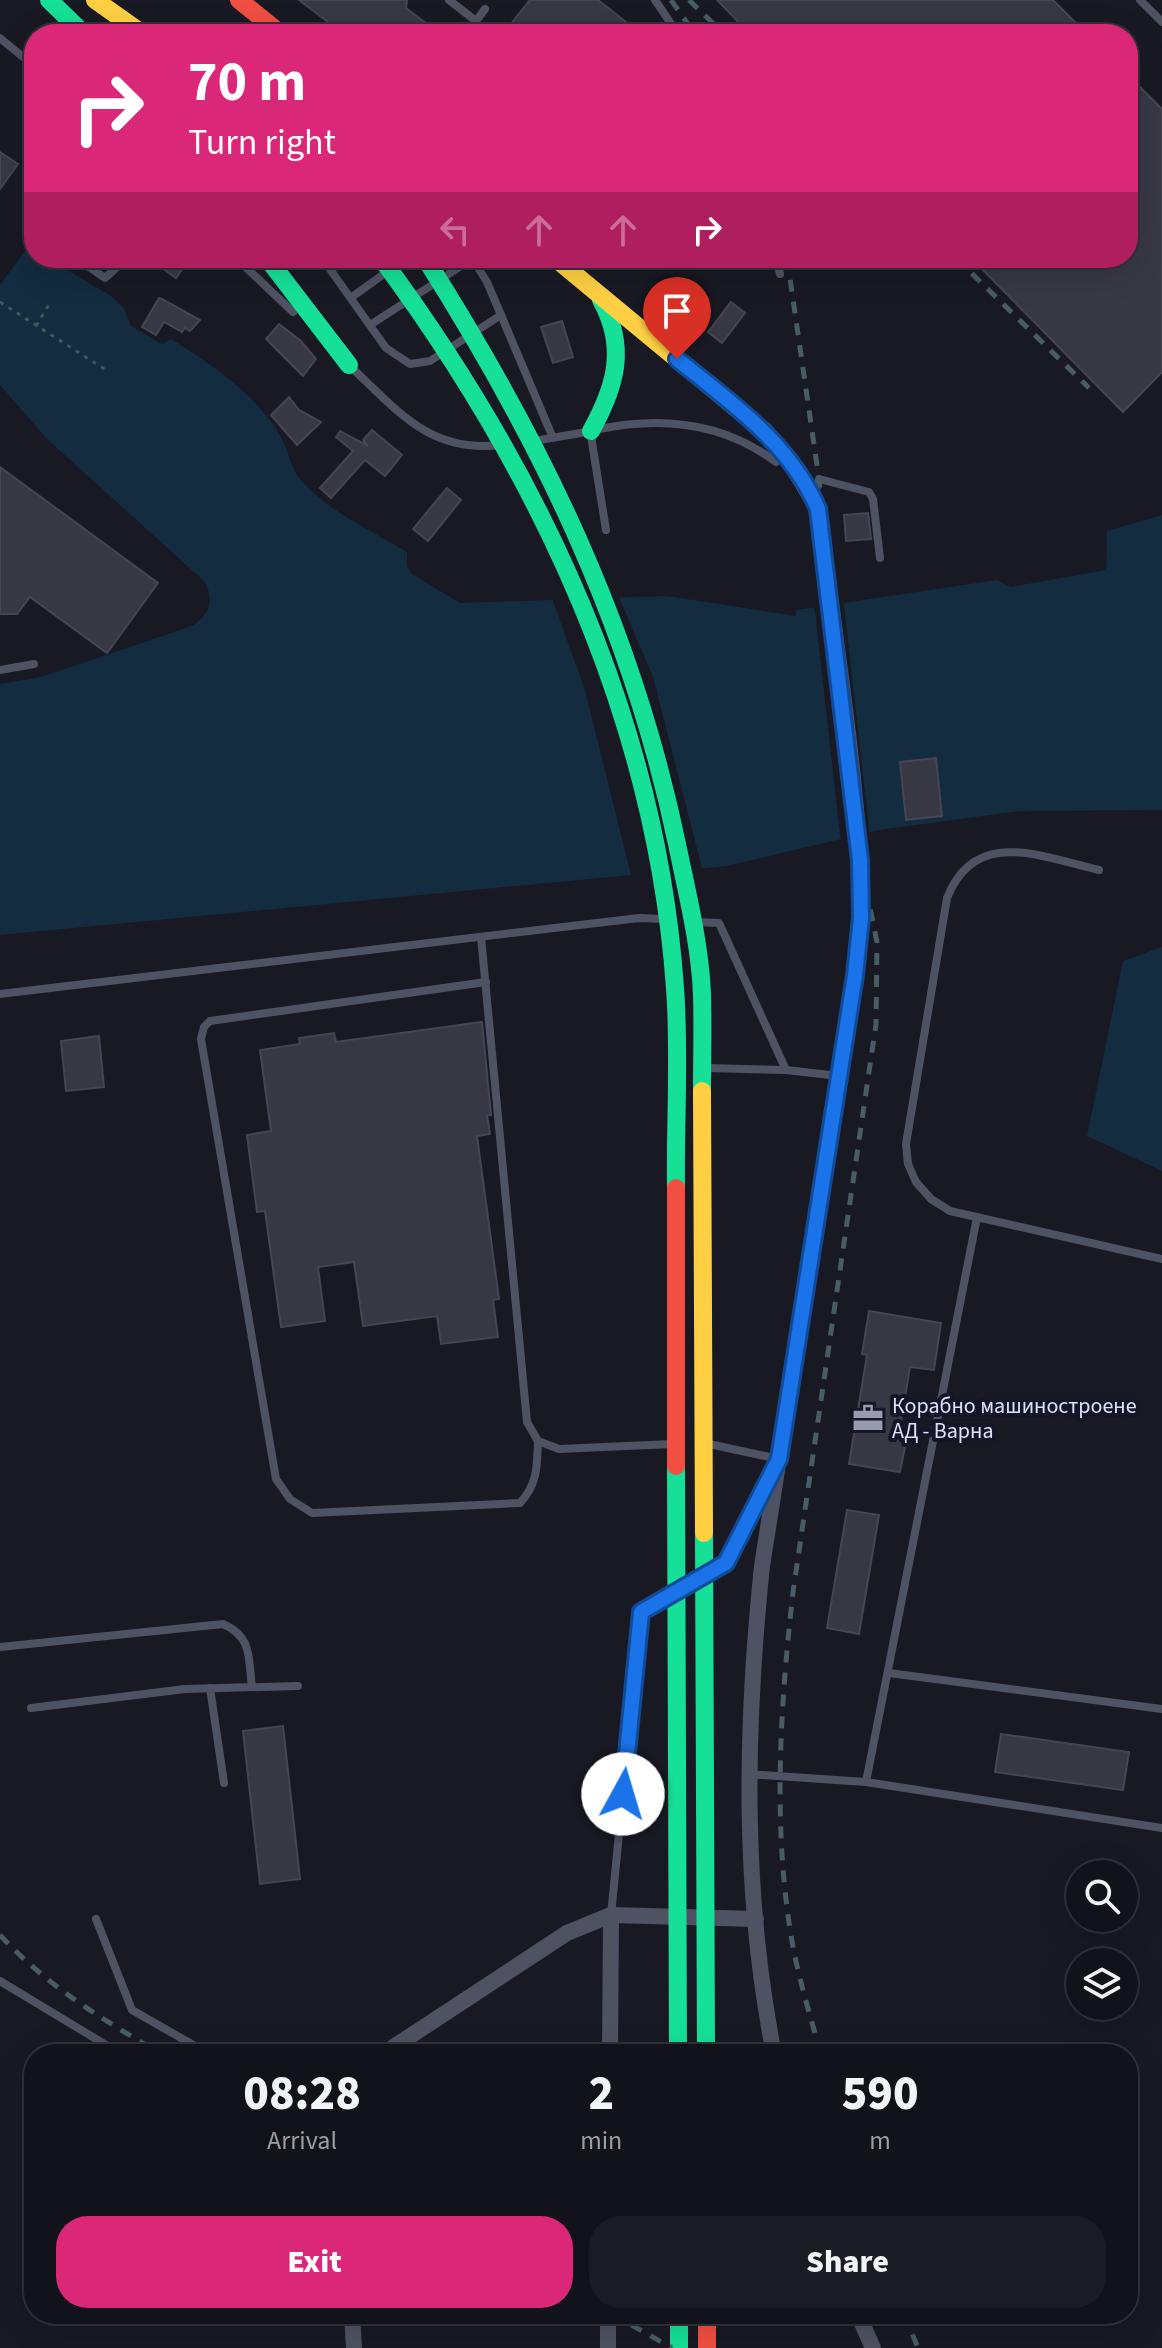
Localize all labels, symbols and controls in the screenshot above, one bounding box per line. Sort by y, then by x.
text: 70 m [188,43,306,122]
icon: right [56,56,160,160]
text: Turn right [188,117,336,168]
icon: left [433,208,477,252]
icon: ahead [517,208,561,252]
icon: ahead [601,208,645,252]
icon: right [685,208,729,252]
pin [643,277,711,359]
icon: arrive [655,289,699,333]
place label: Корабно машиностроене АД - Варна [892,1390,1137,1447]
office icon: Корабно машиностроене АД - Варна [851,1401,885,1435]
position arrow [581,1752,665,1836]
map controls [1066,1860,1138,2020]
button: search [1066,1860,1138,1932]
button: layers [1066,1948,1138,2020]
text: 08:28 [243,2060,361,2128]
text: 2 [588,2060,614,2128]
text: 590 [842,2060,919,2128]
text: Arrival [267,2122,337,2159]
text: min [580,2122,622,2159]
text: m [869,2122,891,2159]
button: Exit [56,2216,573,2308]
button: Share [589,2216,1106,2308]

